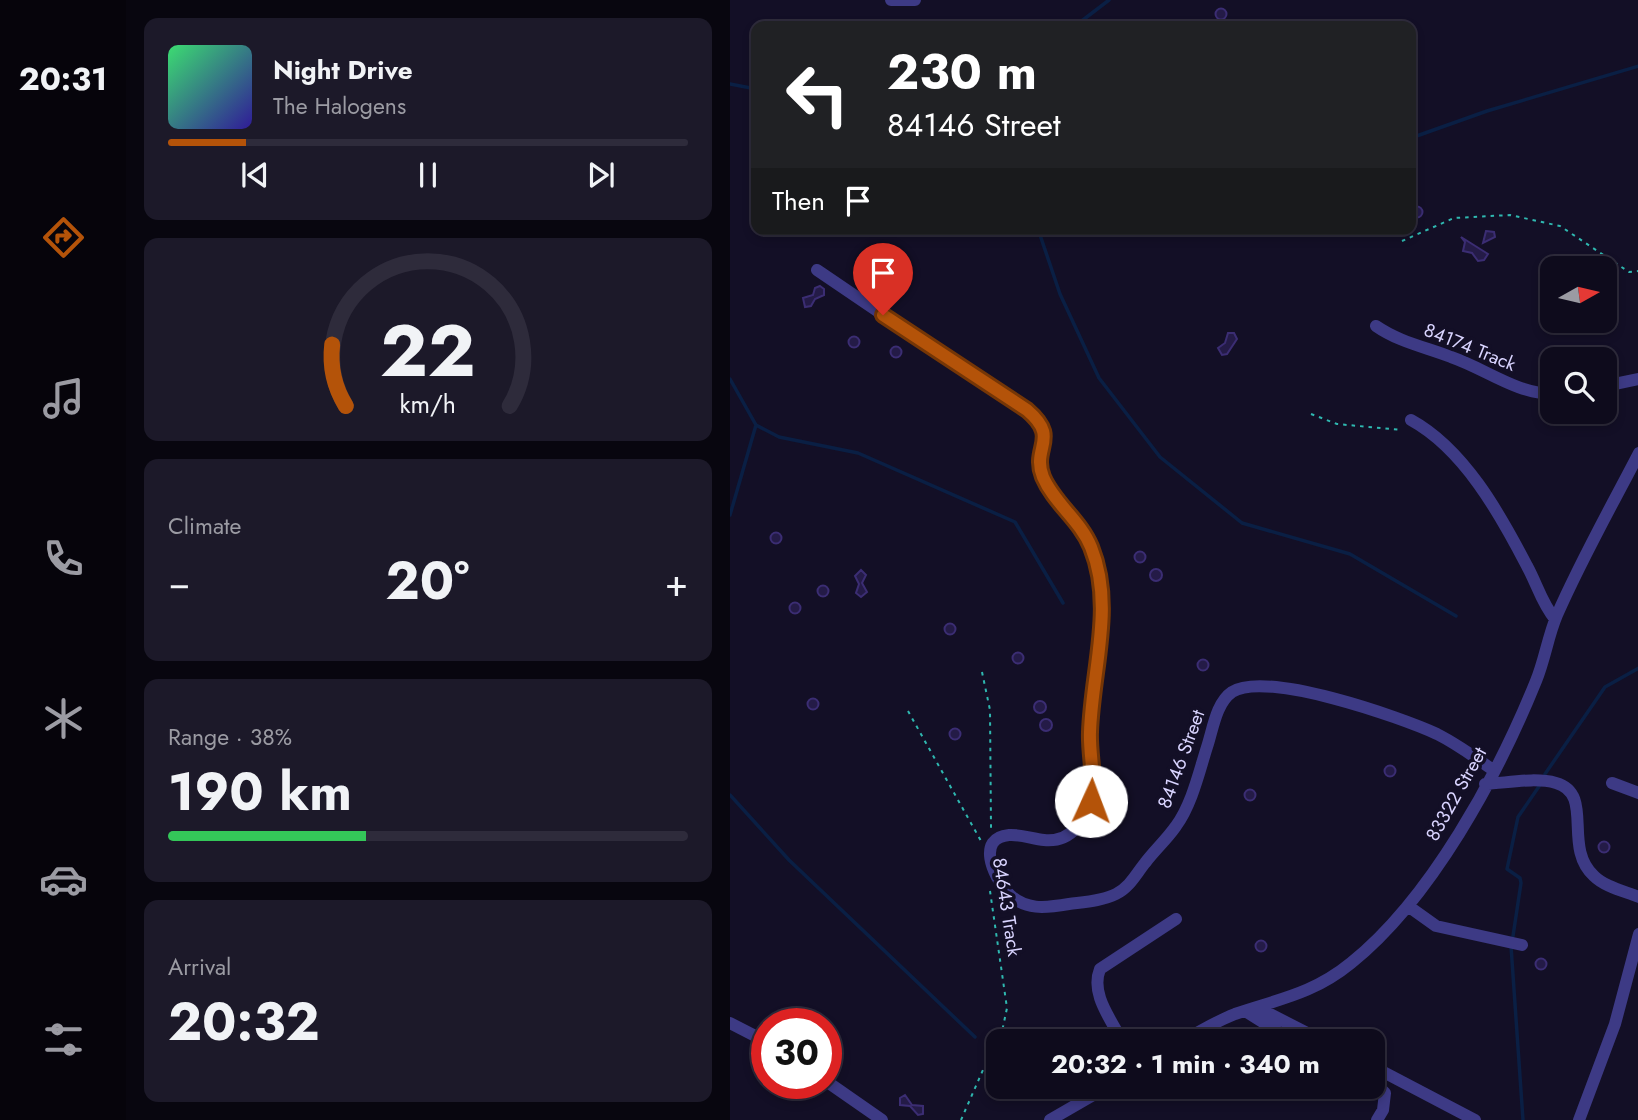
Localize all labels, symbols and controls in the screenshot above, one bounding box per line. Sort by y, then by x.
text: 230 m [887,37,1037,107]
icon: left [772,49,863,140]
text: Night Drive [273,51,413,89]
text: 20:31 [19,56,107,102]
text: The Halogens [273,89,406,123]
text: 84146 Street [887,102,1061,148]
icon: previous [236,156,274,194]
icon: pause [409,156,447,194]
icon: next [582,156,620,194]
text: Then [772,182,825,220]
icon: arrive [839,182,877,220]
icon: directions [39,213,88,262]
pin [853,243,913,315]
icon: arrive [864,254,902,292]
north arrow [1540,256,1617,332]
map controls [1540,256,1617,424]
text: 22 [380,298,476,403]
street label: 84174 Track [1420,316,1521,378]
button: search [1540,347,1617,424]
icon: music [39,374,88,423]
text: km/h [400,385,456,421]
text: Climate [168,509,241,543]
icon: phone [39,534,88,583]
text: 20° [386,543,470,619]
text: − [168,555,190,610]
text: + [665,555,688,610]
icon: climate [39,694,88,743]
street label: 84146 Street [1151,706,1211,812]
text: Range · 38% [168,720,292,754]
street label: 83322 Street [1419,742,1493,846]
text: 190 km [168,754,352,830]
position arrow [1054,764,1128,838]
icon: car [39,855,88,904]
street label: 84643 Track [986,856,1028,959]
text: Arrival [168,950,231,984]
text: 20:32 [168,984,320,1060]
speed limit sign: 30 [751,1008,842,1099]
icon: filters [39,1015,88,1064]
text: 20:32 · 1 min · 340 m [1051,1045,1320,1083]

